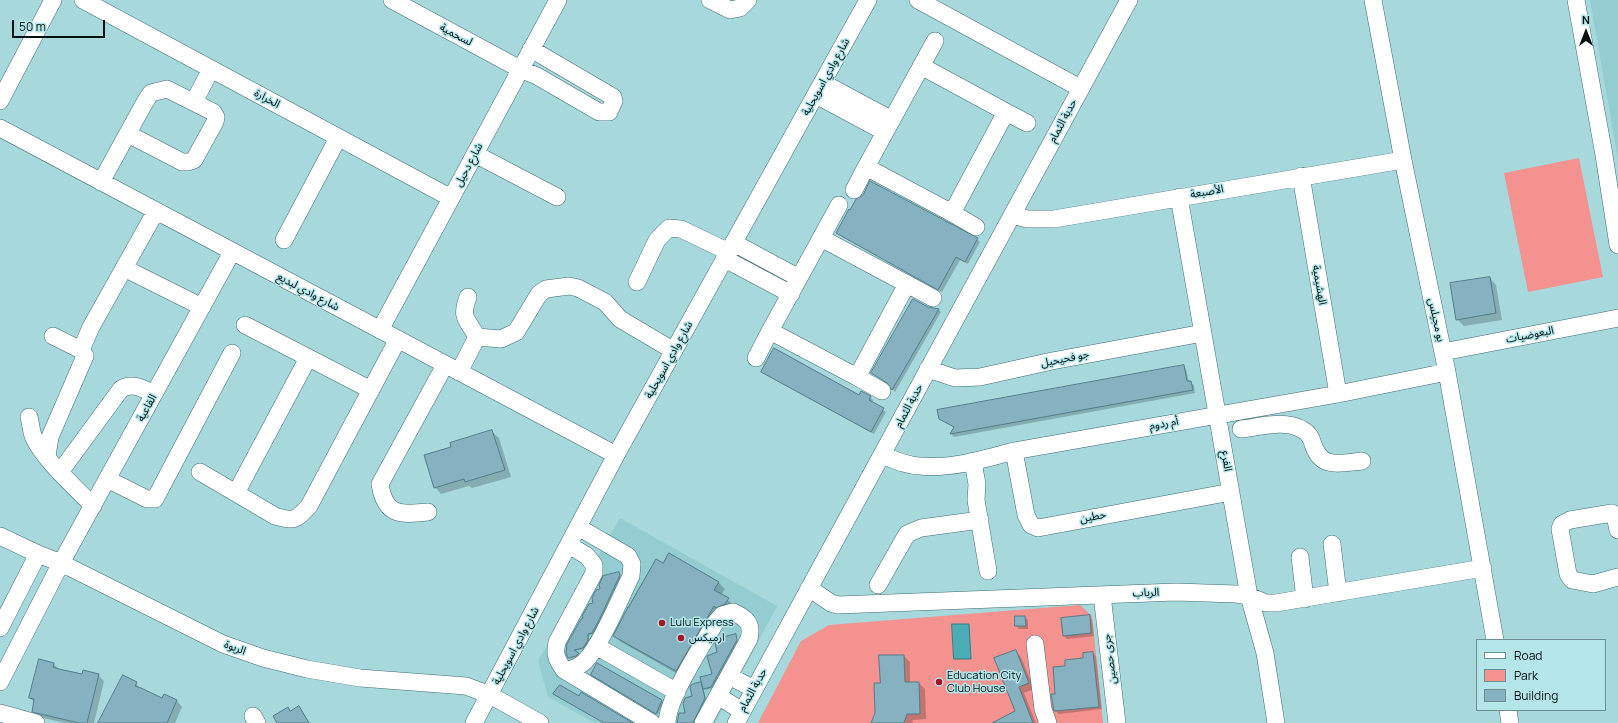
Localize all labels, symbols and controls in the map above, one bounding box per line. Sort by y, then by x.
scale bar [14,12,107,38]
north arrow [1566,12,1606,52]
text: N [1582,12,1590,27]
text: 50 m [19,18,46,35]
street label: لسحمية [437,21,475,49]
street label: شارع وادي اسويحلية [799,36,853,118]
street label: الخرارة [252,87,282,111]
street label: حدبة الثمام [1046,97,1080,145]
street label: شارع دحيل [452,141,486,189]
street label: الأصبعة [1189,183,1225,201]
street label: الهشيمية [1309,264,1329,306]
street label: شارع وادي لبديع [275,270,341,314]
street label: بو مجيلس [1425,297,1447,343]
street label: شارع وادي اسويحلية [642,319,696,401]
street label: البعوضيات [1505,324,1555,346]
street label: جو فحيحيل [1040,348,1090,370]
street label: حدبة الثمام [892,382,926,430]
street label: القاعية [134,392,160,424]
street label: أم ردوم [1148,415,1180,433]
street label: الفرع [1218,450,1234,472]
street label: حطين [1079,508,1107,526]
street label: الرباب [1132,586,1160,600]
street label: شارع وادي اسويحلية [490,605,542,687]
place label: Lulu Express [670,616,734,630]
marker: Lulu Express [657,618,667,628]
place label: ارميكس [689,631,725,645]
marker: ارميكس [676,633,686,643]
street label: جرى حصين [1100,633,1120,685]
street label: الربوة [222,638,248,658]
legend [1476,639,1606,711]
text: Road [1514,647,1542,664]
street label: حدبة الثمام [736,666,770,714]
text: Park [1514,667,1538,684]
place label: Education City Club House [947,669,1021,695]
marker: Education City Club House [934,677,944,687]
text: Building [1514,687,1558,704]

